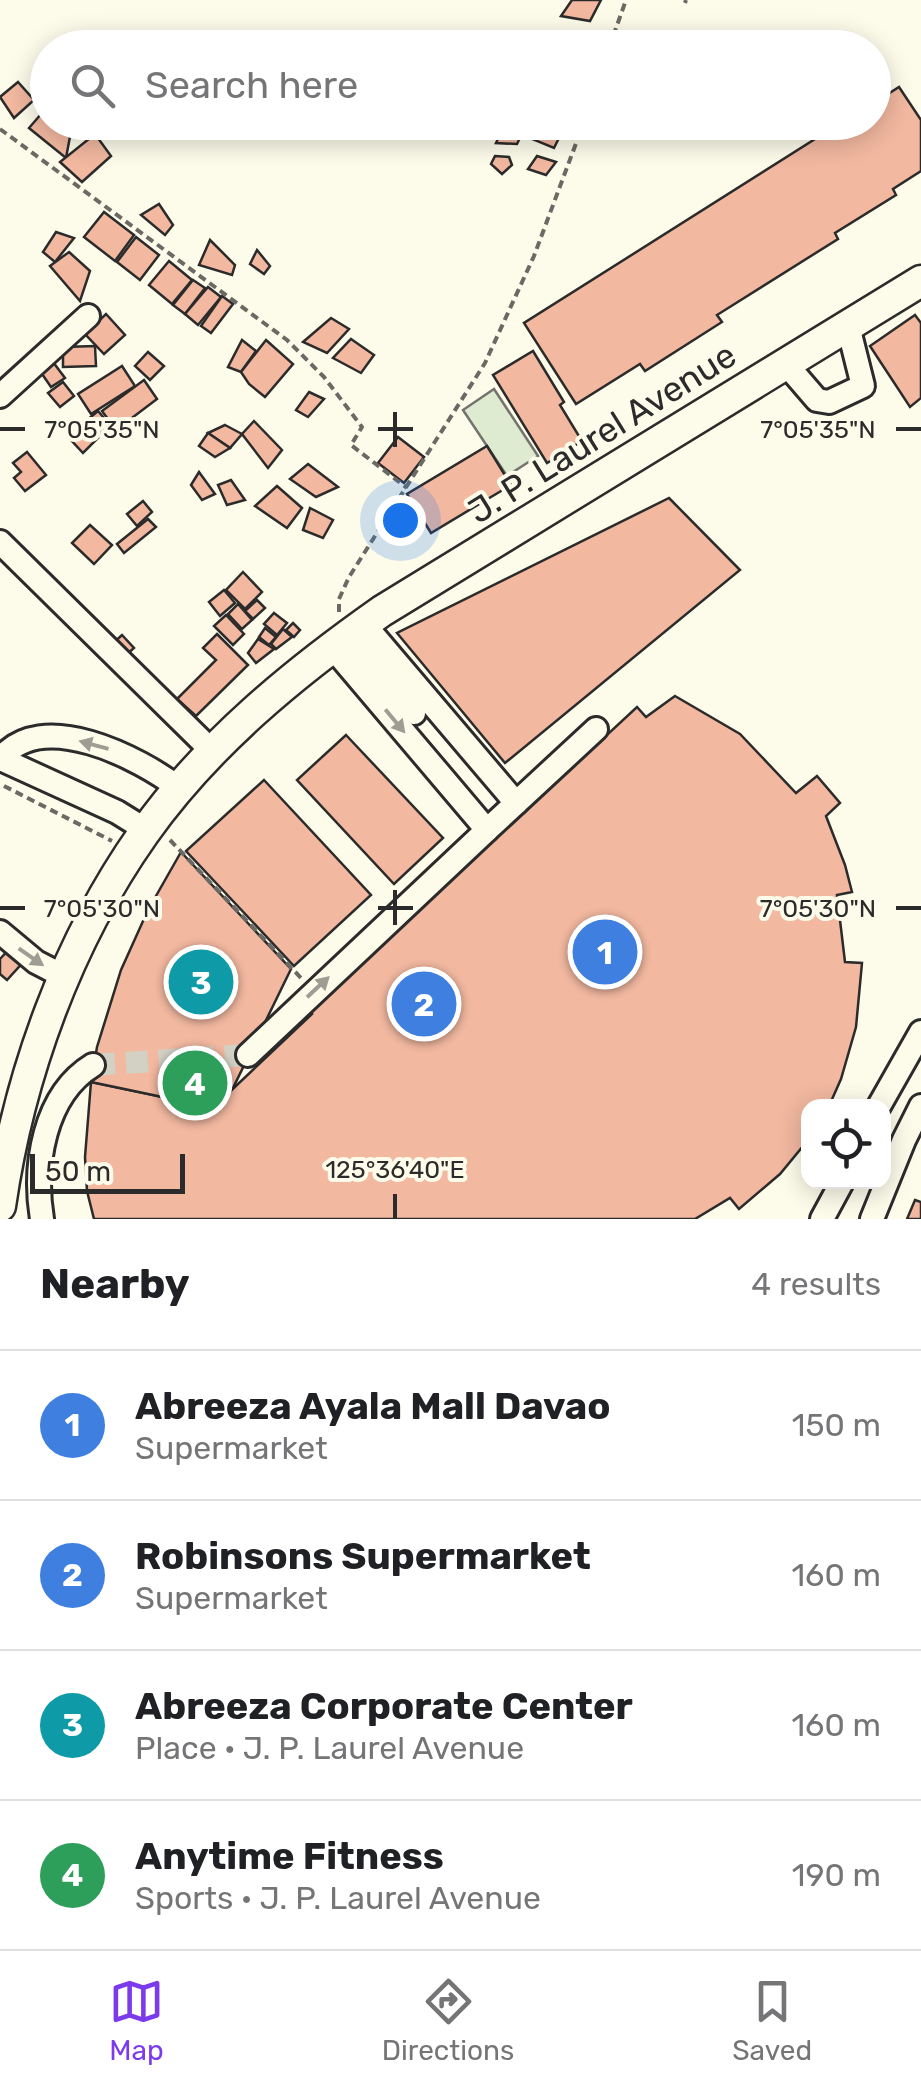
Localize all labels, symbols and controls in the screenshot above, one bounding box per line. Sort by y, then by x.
search box [30,30,891,140]
icon: search [65,58,120,113]
text: Search here [145,62,358,108]
street label: J. P. Laurel Avenue [460,334,744,532]
text: 7°05'35"N [44,415,160,444]
text: 7°05'35"N [760,415,876,444]
your location [375,495,426,546]
one-way arrow [384,709,405,734]
one-way arrow [78,736,109,752]
text: 7°05'30"N [44,894,160,923]
text: 7°05'30"N [760,894,876,923]
pin: 1 [572,914,638,990]
pin: 3 [168,944,234,1020]
one-way arrow [18,947,45,966]
pin: 2 [392,966,456,1042]
one-way arrow [306,976,330,999]
pin: 4 [162,1046,228,1120]
map controls [801,1099,891,1189]
button: locate [801,1099,891,1189]
scale bar [30,1149,185,1194]
text: 50 m [45,1155,111,1188]
text: 125°36'40"E [325,1155,465,1184]
text: Nearby [40,1259,190,1309]
text: 4 results [751,1265,881,1303]
text: Abreeza Ayala Mall Davao [135,1383,610,1429]
text: 1 [65,1406,80,1444]
text: 150 m [792,1406,881,1444]
text: Supermarket [135,1429,328,1467]
text: Robinsons Supermarket [135,1533,591,1579]
text: 2 [62,1556,83,1594]
text: 160 m [791,1556,881,1594]
text: Supermarket [135,1579,328,1617]
text: Abreeza Corporate Center [135,1683,633,1729]
text: 3 [62,1706,83,1744]
text: 160 m [791,1706,881,1744]
text: Place · J. P. Laurel Avenue [135,1729,524,1767]
text: Anytime Fitness [135,1833,444,1879]
text: 4 [62,1856,83,1894]
text: 190 m [792,1856,881,1894]
text: Sports · J. P. Laurel Avenue [135,1879,541,1917]
tab: Map [109,1974,164,2067]
tab: Directions [382,1974,514,2067]
tab: Saved [732,1974,812,2067]

